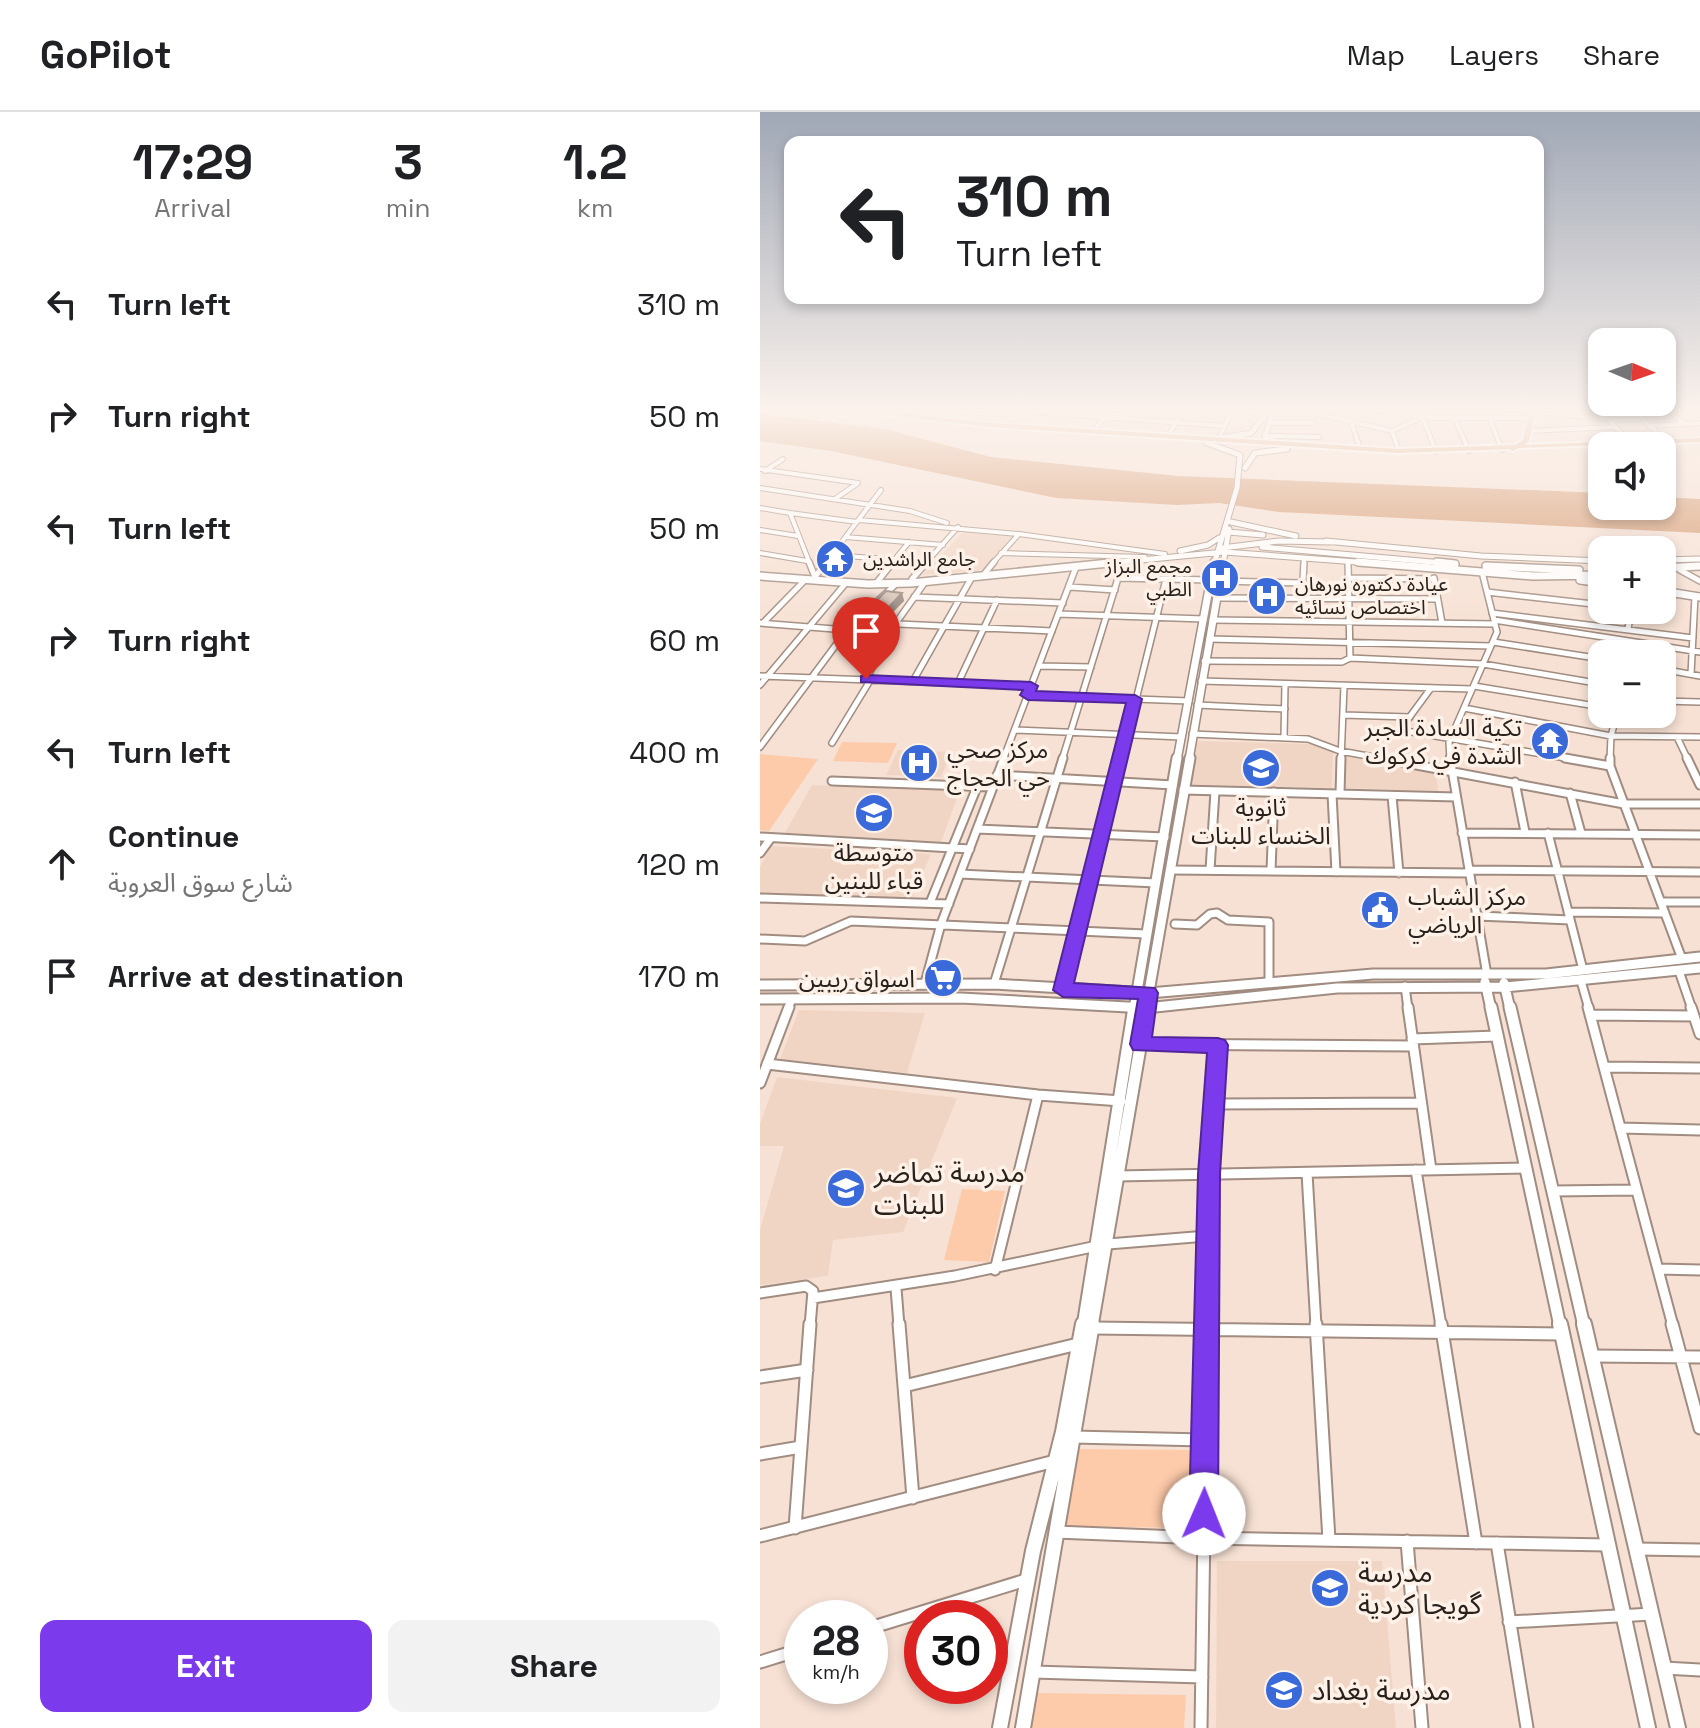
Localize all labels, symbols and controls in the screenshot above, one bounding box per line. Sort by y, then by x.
text: GoPilot [40,31,172,79]
text: Map [1347,37,1405,73]
text: Layers [1449,37,1539,73]
text: Share [1583,37,1660,73]
text: 17:29 [133,132,253,193]
text: 3 [393,132,423,193]
text: 1.2 [563,132,627,193]
text: 310 m [956,161,1113,232]
icon: left [824,168,928,272]
text: Arrival [154,191,231,225]
text: min [386,191,430,225]
text: km [577,191,613,225]
text: Turn left [956,231,1103,277]
icon: left [40,282,84,326]
text: Turn left [108,285,231,324]
text: 310 m [637,285,720,324]
north arrow [1588,328,1676,416]
map controls [1588,328,1676,728]
icon: right [40,394,84,438]
text: Turn right [108,397,251,436]
text: 50 m [649,397,720,436]
button: sound [1588,432,1676,520]
icon: left [40,506,84,550]
text: Turn left [108,509,231,548]
text: 50 m [649,509,720,548]
button: + [1588,536,1676,624]
temple icon: جامع الراشدين [814,538,856,580]
place label: جامع الراشدين [863,546,976,574]
place label: مجمع البزاز الطبي [1104,553,1192,605]
hospital icon: مجمع البزاز الطبي [1199,557,1241,599]
place label: عيادة دكتوره نورهان اختصاص نسائيه [1295,571,1448,620]
hospital icon: عيادة دكتوره نورهان اختصاص نسائيه [1246,575,1288,617]
pin [832,597,900,679]
icon: arrive [844,609,888,653]
icon: right [40,618,84,662]
text: Turn right [108,621,251,660]
text: 60 m [649,621,720,660]
button: − [1588,640,1676,728]
place label: تكية السادة الجبر الشدة في كركوك [1363,712,1522,774]
temple icon: تكية السادة الجبر الشدة في كركوك [1529,720,1571,762]
icon: left [40,730,84,774]
text: Turn left [108,733,231,772]
text: 400 m [629,733,720,772]
place label: مركز صحي حي الحجاج [947,734,1050,796]
hospital icon: مركز صحي حي الحجاج [898,742,940,784]
school or university icon: ثانوية الخنساء للبنات [1240,747,1282,789]
school or university icon: متوسطة قباء للبنين [853,792,895,834]
place label: ثانوية الخنساء للبنات [1191,792,1331,851]
text: Continue [108,817,239,856]
place label: متوسطة قباء للبنين [825,837,923,896]
icon: ahead [40,842,84,886]
text: 120 m [637,845,720,884]
text: شارع سوق العروبة [108,866,293,900]
place label: مركز الشباب الرياضي [1408,881,1526,943]
public building icon: مركز الشباب الرياضي [1359,889,1401,931]
icon: arrive [40,954,84,998]
text: Arrive at destination [108,957,404,996]
text: 170 m [638,957,720,996]
supermarket icon: اسواق ريبين [922,957,964,999]
place label: اسواق ريبين [799,963,915,994]
place label: مدرسة تماضر للبنات [873,1154,1025,1222]
school or university icon: مدرسة تماضر للبنات [825,1167,867,1209]
position arrow [1162,1472,1246,1556]
place label: مدرسة گويجا كردية [1358,1554,1482,1622]
school or university icon: مدرسة گويجا كردية [1309,1567,1351,1609]
speed limit sign: 30 [904,1600,1008,1704]
text: 28 [812,1616,860,1667]
button: Exit [40,1620,372,1712]
button: Share [388,1620,720,1712]
text: km/h [812,1659,860,1685]
school or university icon: مدرسة بغداد [1263,1669,1305,1711]
place label: مدرسة بغداد [1312,1672,1451,1708]

